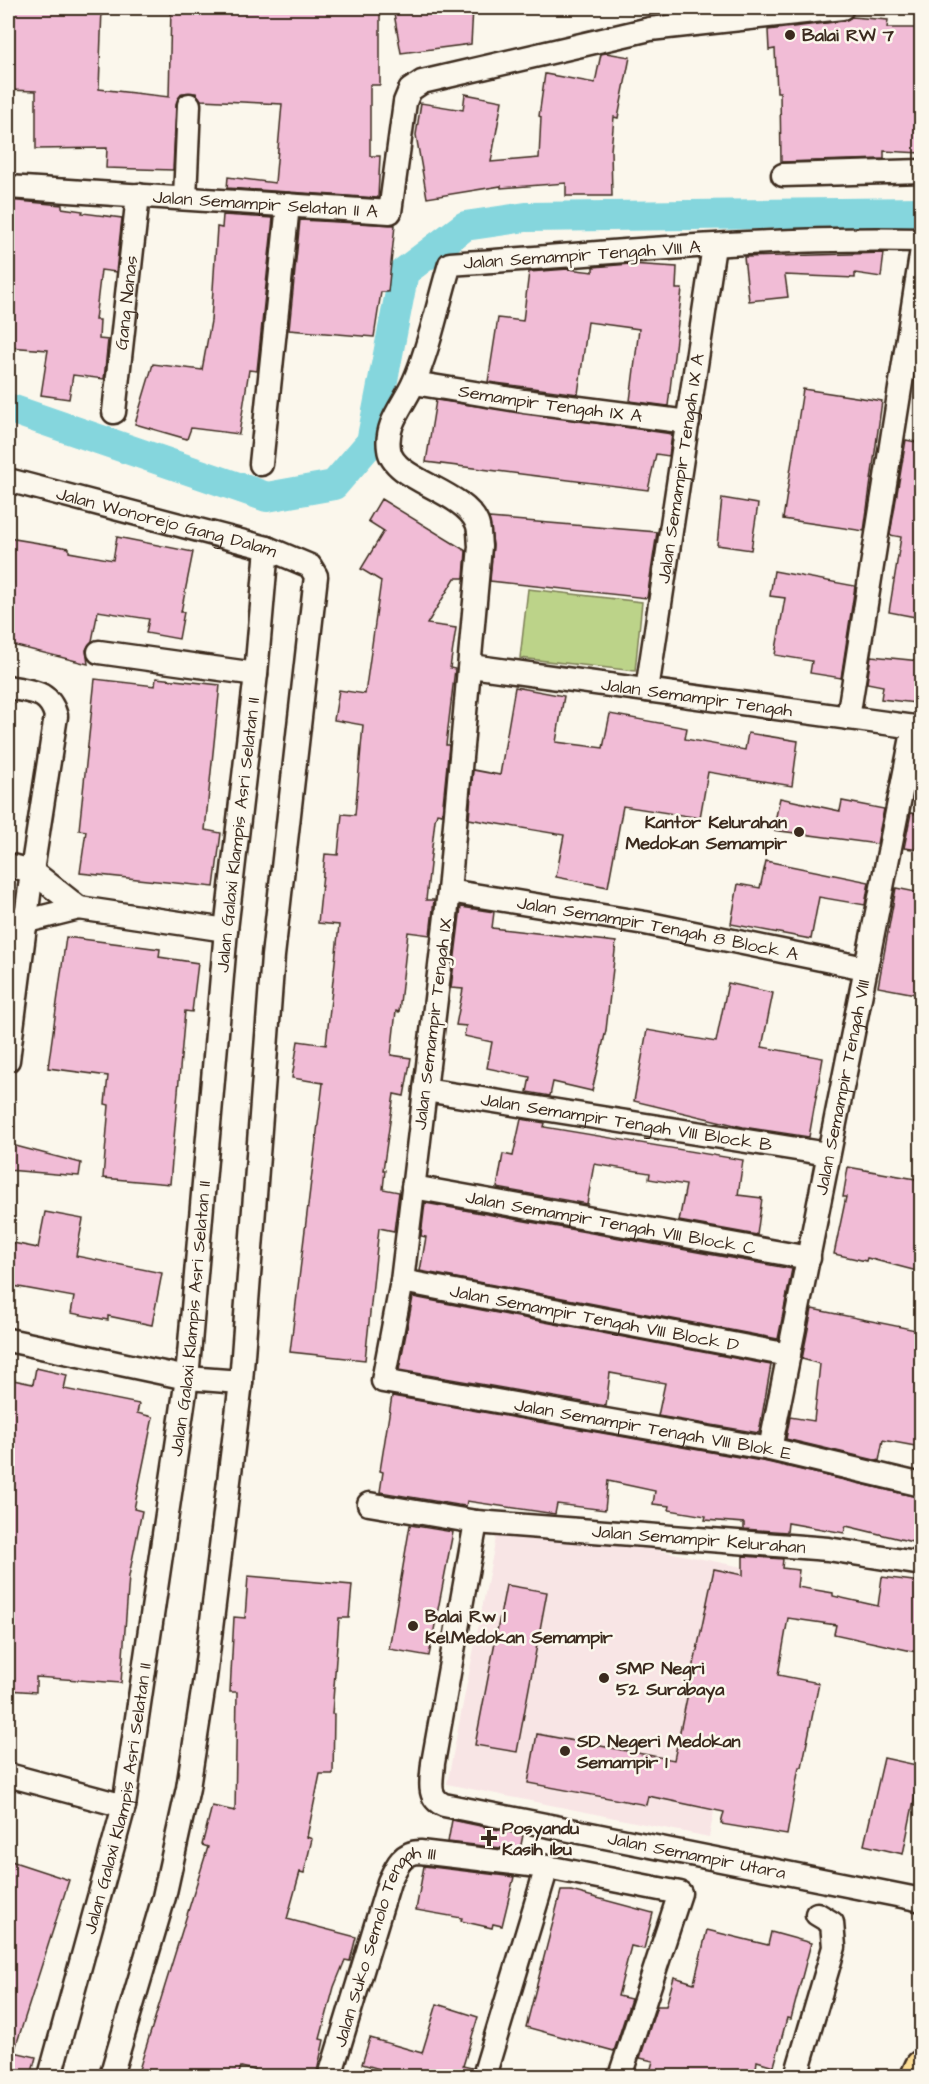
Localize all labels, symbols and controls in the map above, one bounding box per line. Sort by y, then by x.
place label: Balai RW 7 [802,23,895,48]
marker: Balai RW 7 [783,28,797,42]
street label: Jalan Semampir Selatan II A [152,184,379,224]
street label: Jalan Semampir Tengah VIII A [462,234,702,277]
street label: Gang Nanas [108,254,144,351]
street label: Jalan Semampir Tengah IX A [651,351,710,585]
street label: Semampir Tengah IX A [457,378,644,429]
street label: Jalan Wonorejo Gang Dalam [53,481,281,563]
street label: Jalan Semampir Tengah [600,672,794,723]
street label: Jalan Galaxi Klampis Asri Selatan II [210,696,266,974]
place label: Kantor Kelurahan Medokan Semampir [625,810,787,856]
marker: Kantor Kelurahan Medokan Semampir [792,825,806,839]
street label: Jalan Semampir Tengah 8 Block A [515,890,801,967]
street label: Jalan Semampir Tengah IX [408,916,459,1131]
street label: Jalan Semampir Tengah VIII [808,977,876,1197]
street label: Jalan Semampir Tengah VIII Block B [479,1087,774,1158]
street label: Jalan Galaxi Klampis Asri Selatan II [163,1180,217,1458]
street label: Jalan Semampir Tengah VIII Block C [464,1184,758,1261]
street label: Jalan Semampir Tengah VIII Block D [448,1278,741,1358]
street label: Jalan Semampir Tengah VIII Blok E [512,1392,795,1466]
street label: Jalan Semampir Kelurahan [591,1518,807,1560]
place label: Balai Rw 1 Kel.Medokan Semampir [425,1604,613,1650]
marker: Balai Rw 1 Kel.Medokan Semampir [406,1619,420,1633]
place label: SMP Negri 52 Surabaya [615,1656,725,1703]
street label: Jalan Galaxi Klampis Asri Selatan II [77,1661,157,1937]
marker: SMP Negri 52 Surabaya [597,1671,611,1685]
place label: SD Negeri Medokan Semampir 1 [576,1729,741,1775]
marker: SD Negeri Medokan Semampir 1 [558,1744,572,1758]
place label: Posyandu Kasih Ibu [502,1816,579,1862]
street label: Jalan Semampir Utara [606,1825,788,1885]
marker: Posyandu Kasih Ibu [480,1829,498,1847]
street label: Jalan Suko Semolo Tengah III [327,1839,438,2050]

